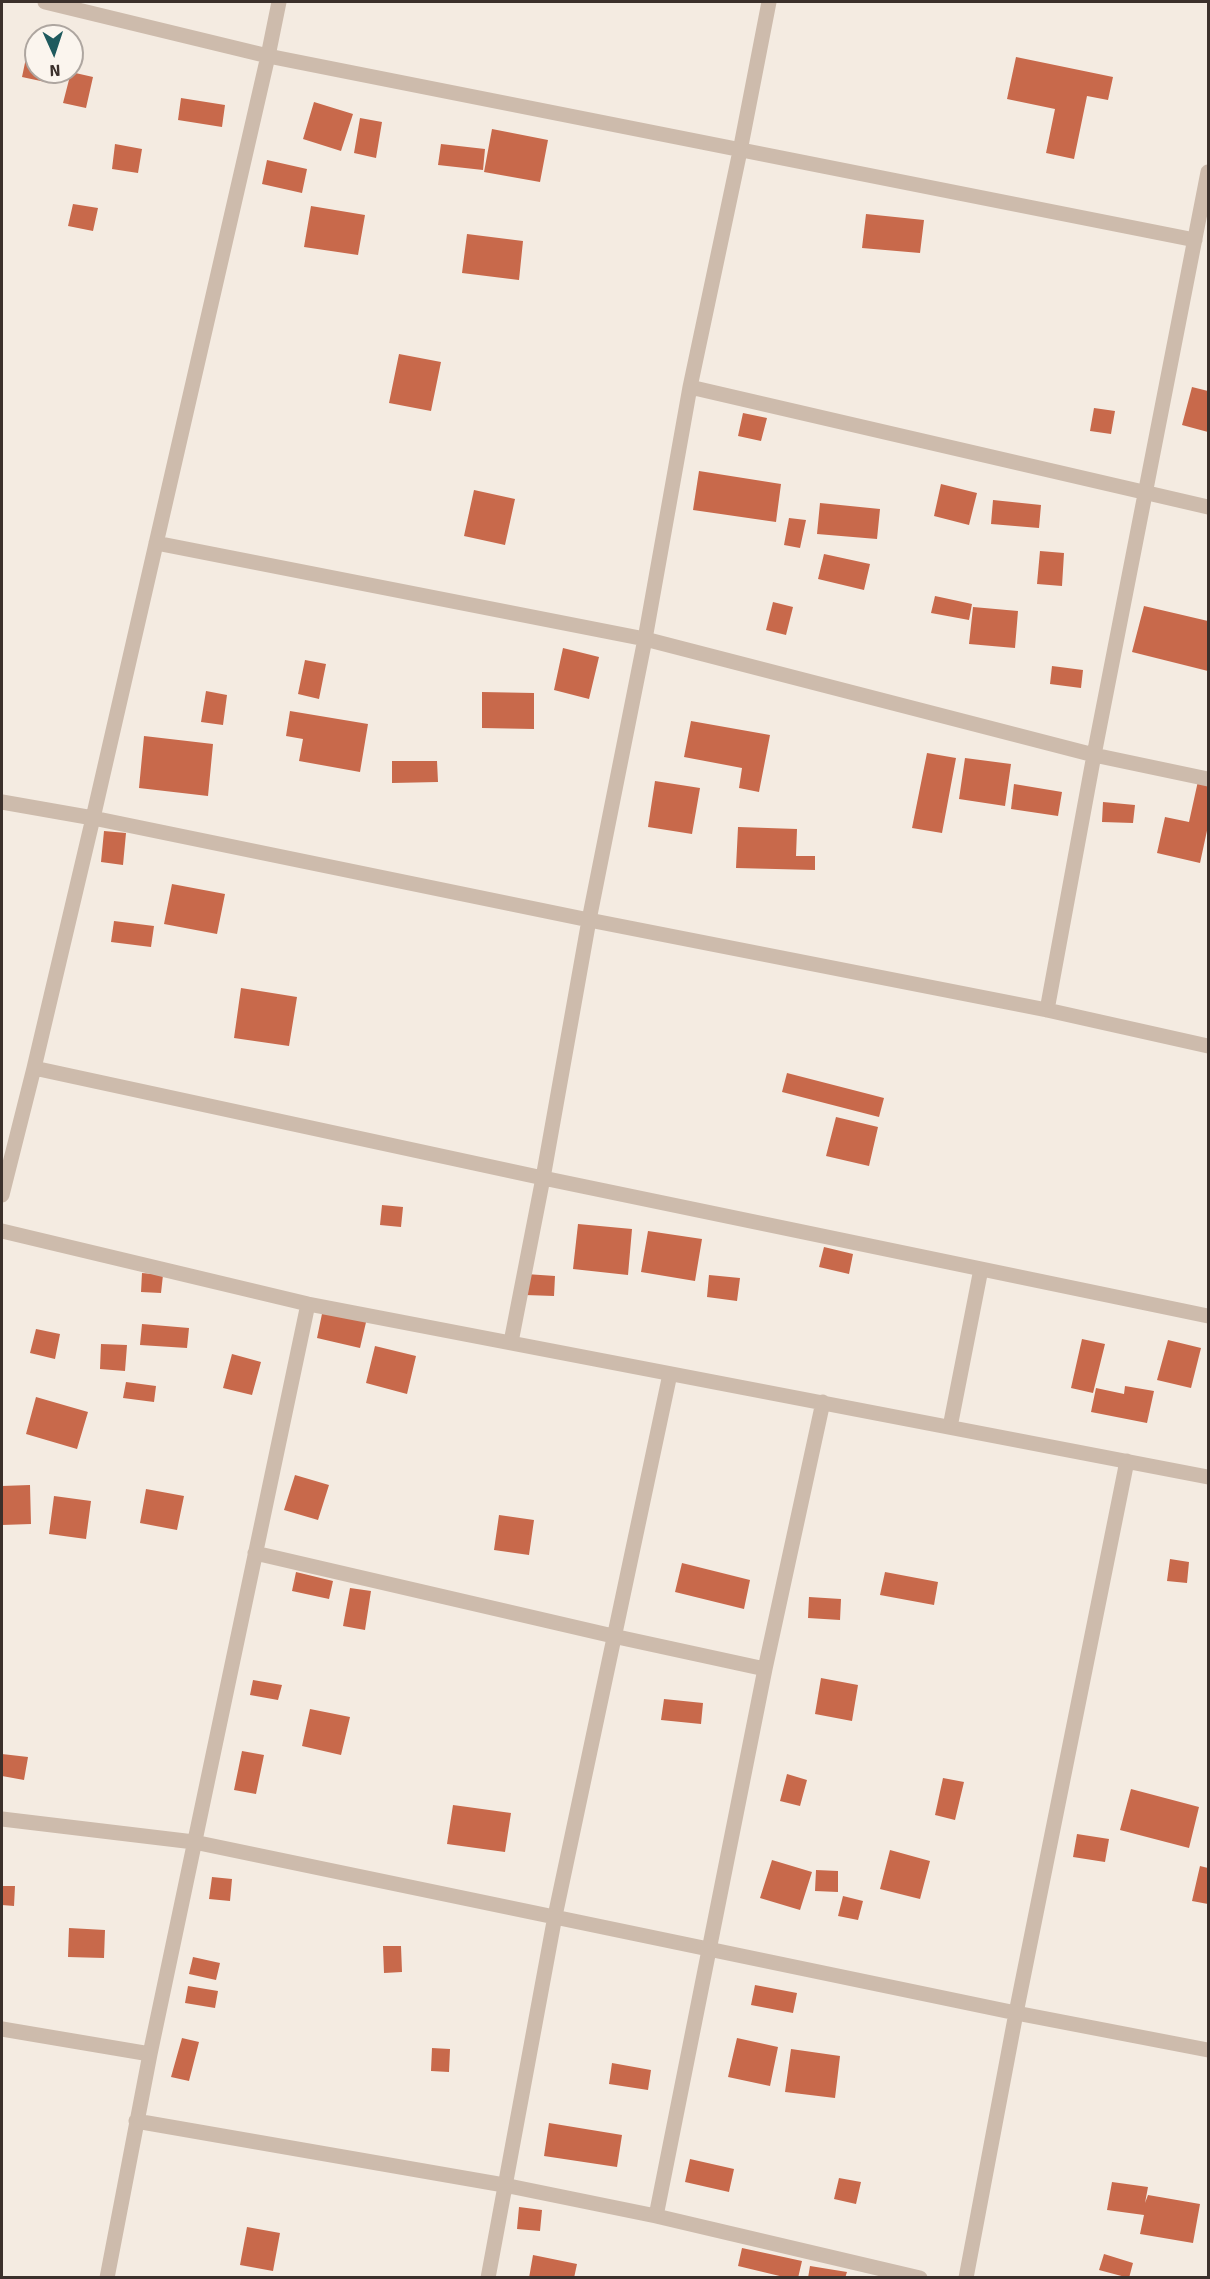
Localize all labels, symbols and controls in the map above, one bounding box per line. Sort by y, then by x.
north arrow [24,24,84,84]
text: N [49,60,61,80]

